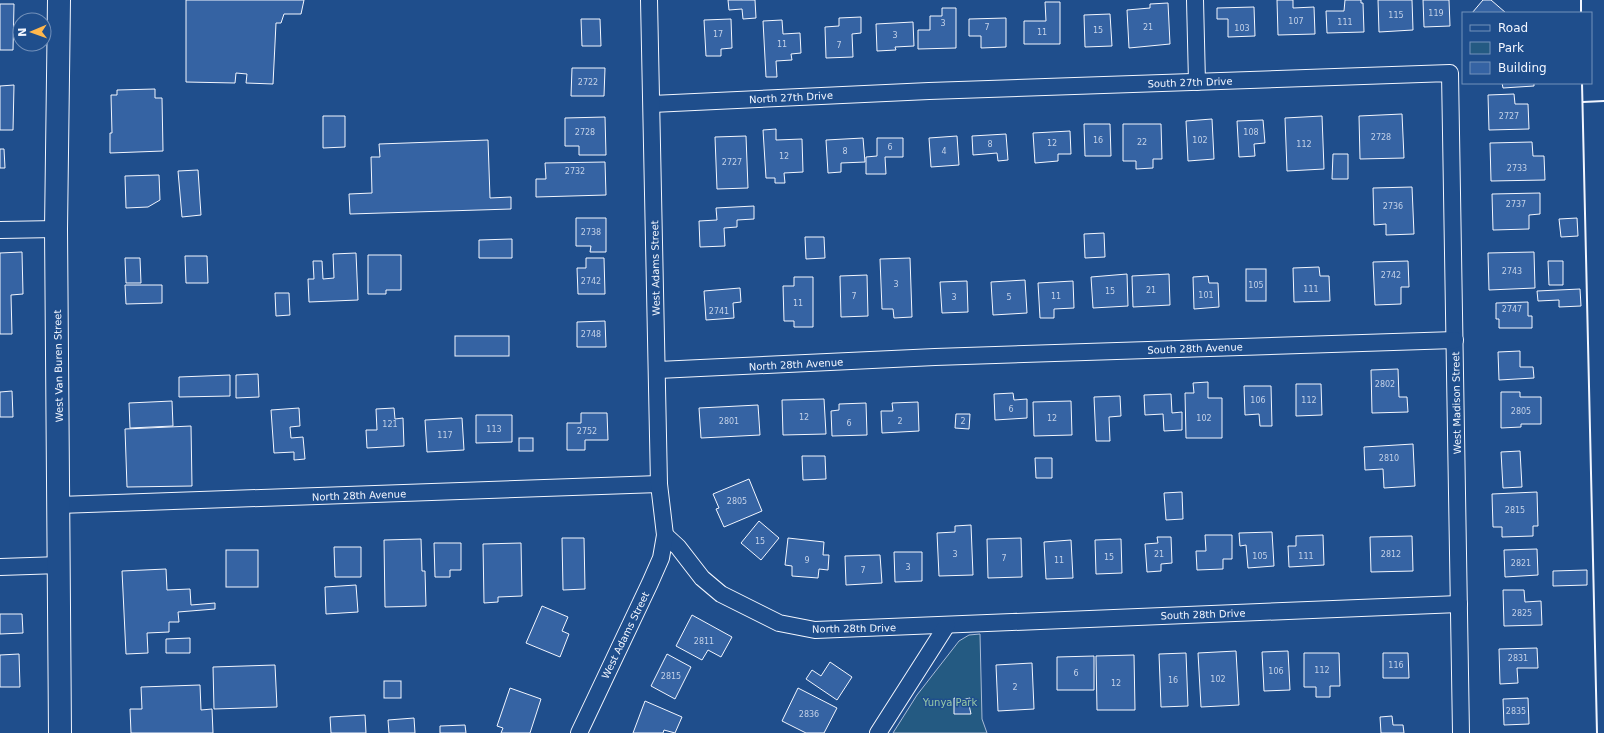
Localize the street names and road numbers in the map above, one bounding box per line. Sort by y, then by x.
street label: South 27th Drive [1147,76,1233,89]
street label: North 27th Drive [749,90,833,105]
street label: West Adams Street [649,220,662,316]
street label: West Van Buren Street [52,310,65,422]
street label: South 28th Avenue [1147,341,1243,356]
street label: West Madison Street [1450,351,1463,455]
street label: North 28th Avenue [749,357,843,372]
street label: North 28th Avenue [312,488,406,503]
street label: West Adams Street [600,590,651,681]
street label: South 28th Drive [1160,608,1246,621]
street label: North 28th Drive [812,622,896,635]

